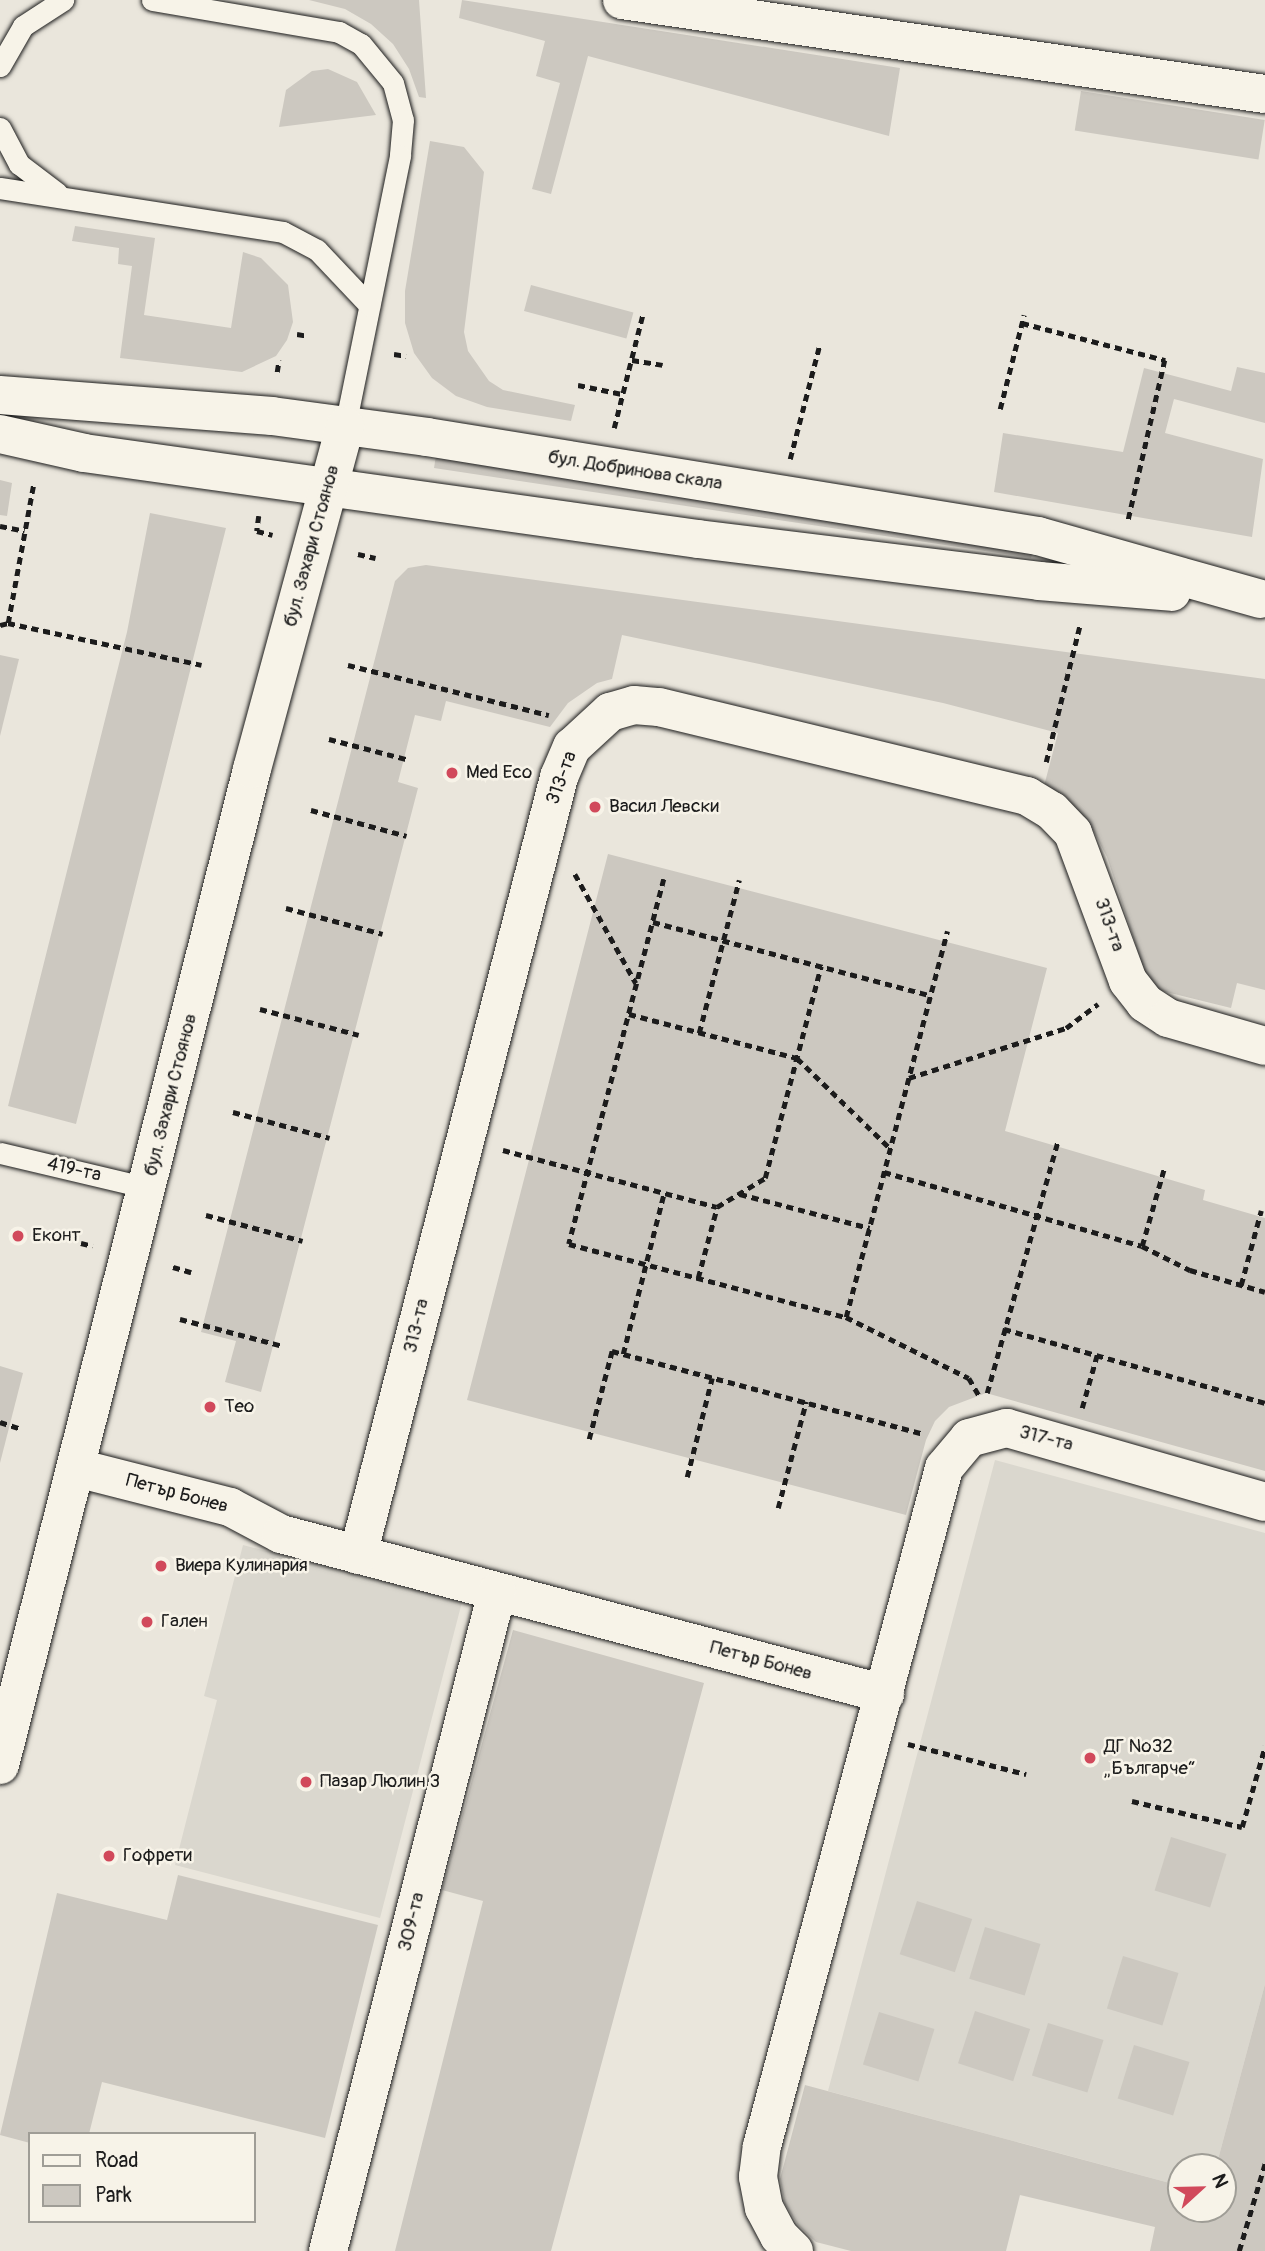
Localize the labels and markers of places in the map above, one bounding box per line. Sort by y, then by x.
place label: Med Eco [466,762,532,784]
marker: Med Eco [444,765,460,781]
place label: Васил Левски [609,796,719,818]
marker: Васил Левски [587,799,603,815]
place label: Еконт [32,1225,81,1247]
marker: Еконт [10,1228,26,1244]
place label: Тео [224,1396,254,1418]
marker: Тео [202,1399,218,1415]
place label: Виера Кулинария [175,1555,308,1577]
marker: Виера Кулинария [153,1558,169,1574]
place label: Гален [161,1611,208,1633]
marker: Гален [139,1614,155,1630]
place label: ДГ №32 „Българче“ [1104,1736,1196,1780]
marker: ДГ №32 „Българче“ [1082,1750,1098,1766]
place label: Пазар Люлин 3 [320,1771,440,1793]
marker: Пазар Люлин 3 [298,1774,314,1790]
place label: Гофрети [123,1845,192,1867]
marker: Гофрети [101,1848,117,1864]

